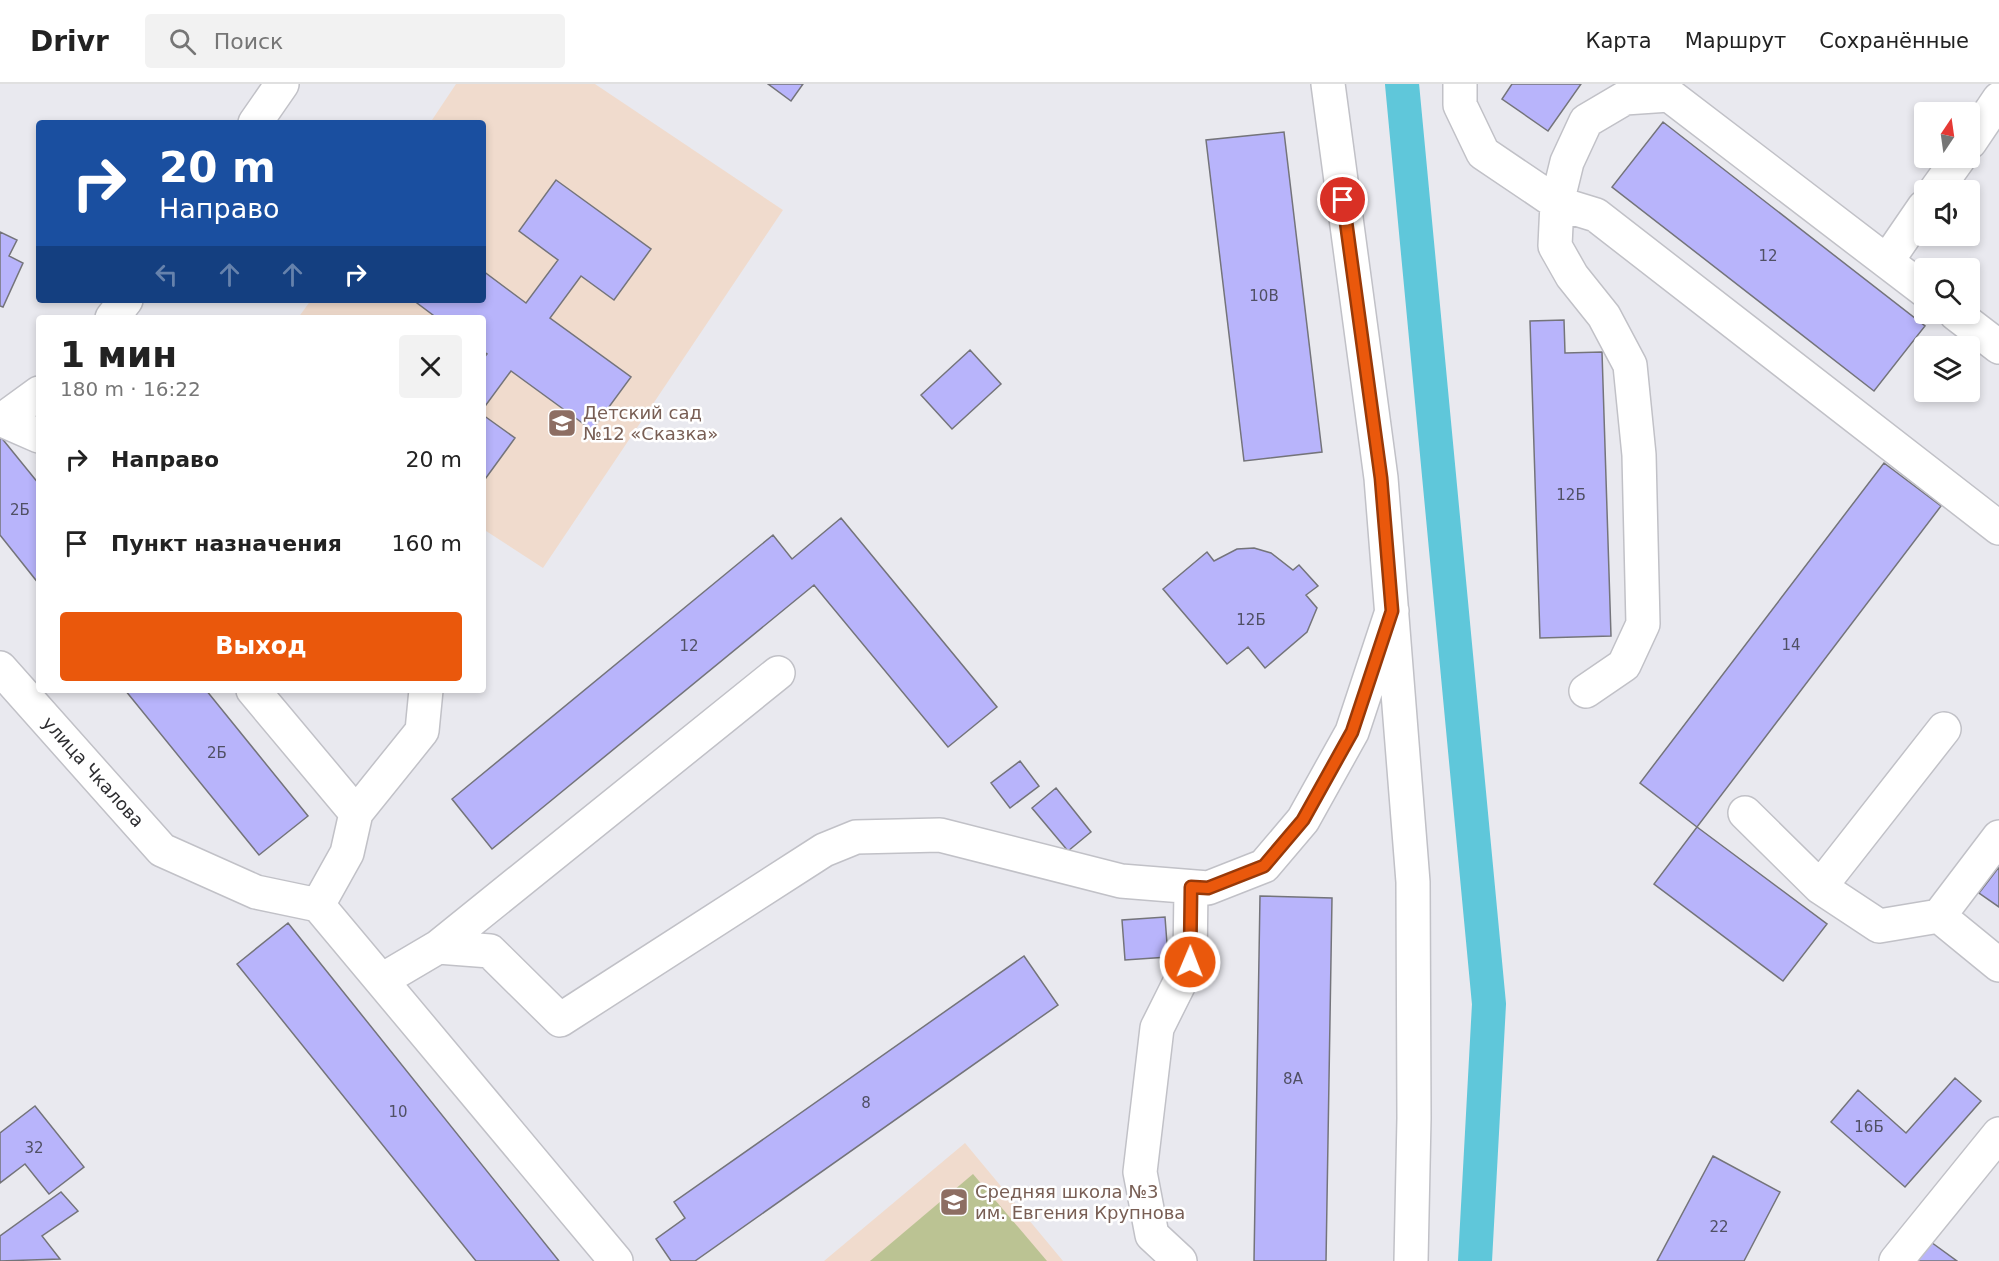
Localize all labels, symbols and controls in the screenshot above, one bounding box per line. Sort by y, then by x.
search box [145,14,565,68]
text: Drivr [30,25,109,58]
icon: search [166,25,199,58]
text: Поиск [214,29,283,54]
text: Карта [1586,29,1652,53]
text: Маршрут [1685,29,1786,53]
text: Сохранённые [1819,29,1969,53]
north arrow [1914,102,1980,168]
map controls [1914,102,1980,402]
text: 20 m [159,143,276,192]
icon: right [60,144,138,222]
pin [1317,174,1368,225]
button: sound [1914,180,1980,246]
icon: arrive [1326,183,1359,216]
text: Направо [159,193,280,224]
house number: 12 [1758,247,1778,265]
icon: left [150,258,183,291]
icon: ahead [213,258,246,291]
icon: ahead [276,258,309,291]
icon: right [339,258,372,291]
button: search [1914,258,1980,324]
house number: 10В [1249,287,1279,305]
text: 1 мин [60,334,177,375]
button: close [399,335,462,398]
button: layers [1914,336,1980,402]
text: 180 m · 16:22 [60,377,201,401]
place label: Детский сад №12 «Сказка» [583,402,718,444]
school or university icon: Детский сад №12 «Сказка» [546,407,578,439]
icon: right [60,443,93,476]
text: Направо [111,447,219,472]
text: 20 m [406,447,462,472]
house number: 12Б [1556,486,1586,504]
house number: 2Б [10,501,30,519]
icon: arrive [60,527,93,560]
text: Пункт назначения [111,531,342,556]
text: 160 m [392,531,462,556]
house number: 12Б [1236,611,1266,629]
button: Выход [60,612,462,681]
house number: 14 [1781,636,1801,654]
house number: 12 [679,637,699,655]
street label: улица Чкалова [38,712,148,831]
house number: 2Б [207,744,227,762]
position arrow [1158,930,1222,994]
house number: 8А [1283,1070,1304,1088]
house number: 8 [861,1094,871,1112]
house number: 10 [388,1103,408,1121]
house number: 16Б [1854,1118,1884,1136]
house number: 32 [24,1139,44,1157]
place label: Средняя школа №3 им. Евгения Крупнова [975,1181,1185,1223]
school or university icon: Средняя школа №3 им. Евгения Крупнова [938,1186,970,1218]
house number: 22 [1709,1218,1729,1236]

